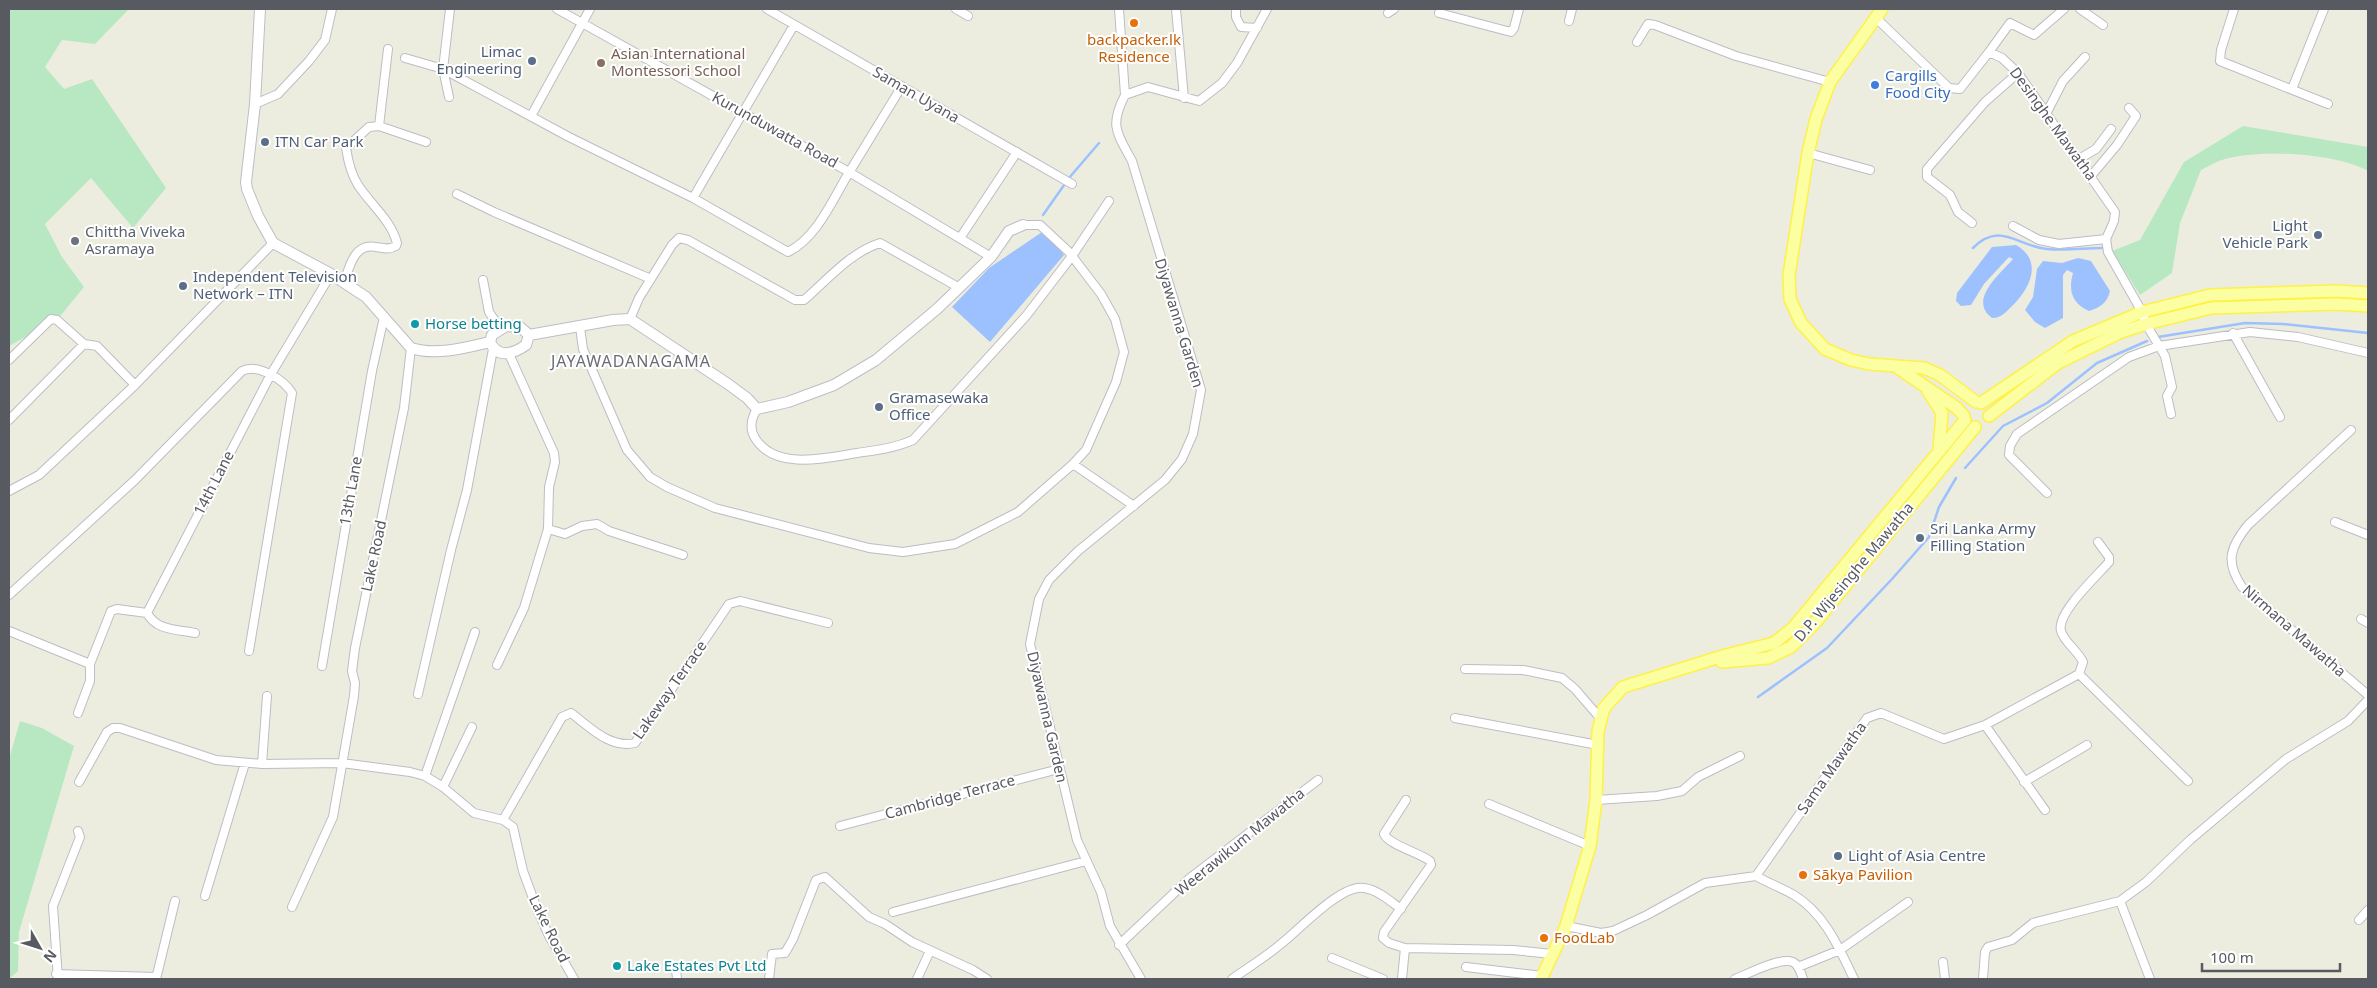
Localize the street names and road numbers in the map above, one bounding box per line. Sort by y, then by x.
street label: Saman Uyana [870,61,963,127]
street label: Desinghe Mawatha [2006,63,2102,184]
street label: Kurunduwatta Road [709,86,842,172]
street label: Diyawanna Garden [1151,256,1209,390]
street label: 14th Lane [188,447,238,518]
street label: 13th Lane [334,455,366,527]
street label: D.P. Wijesinghe Mawatha [1789,497,1917,645]
street label: Lake Road [356,518,390,593]
street label: Nirmana Mawatha [2239,580,2351,681]
street label: Lakeway Terrace [628,636,711,743]
street label: Diyawanna Garden [1023,649,1073,784]
street label: Sama Mawatha [1792,717,1870,818]
street label: Cambridge Terrace [882,769,1017,823]
street label: Weerawikum Mawatha [1170,783,1308,900]
street label: Lake Road [525,892,575,966]

